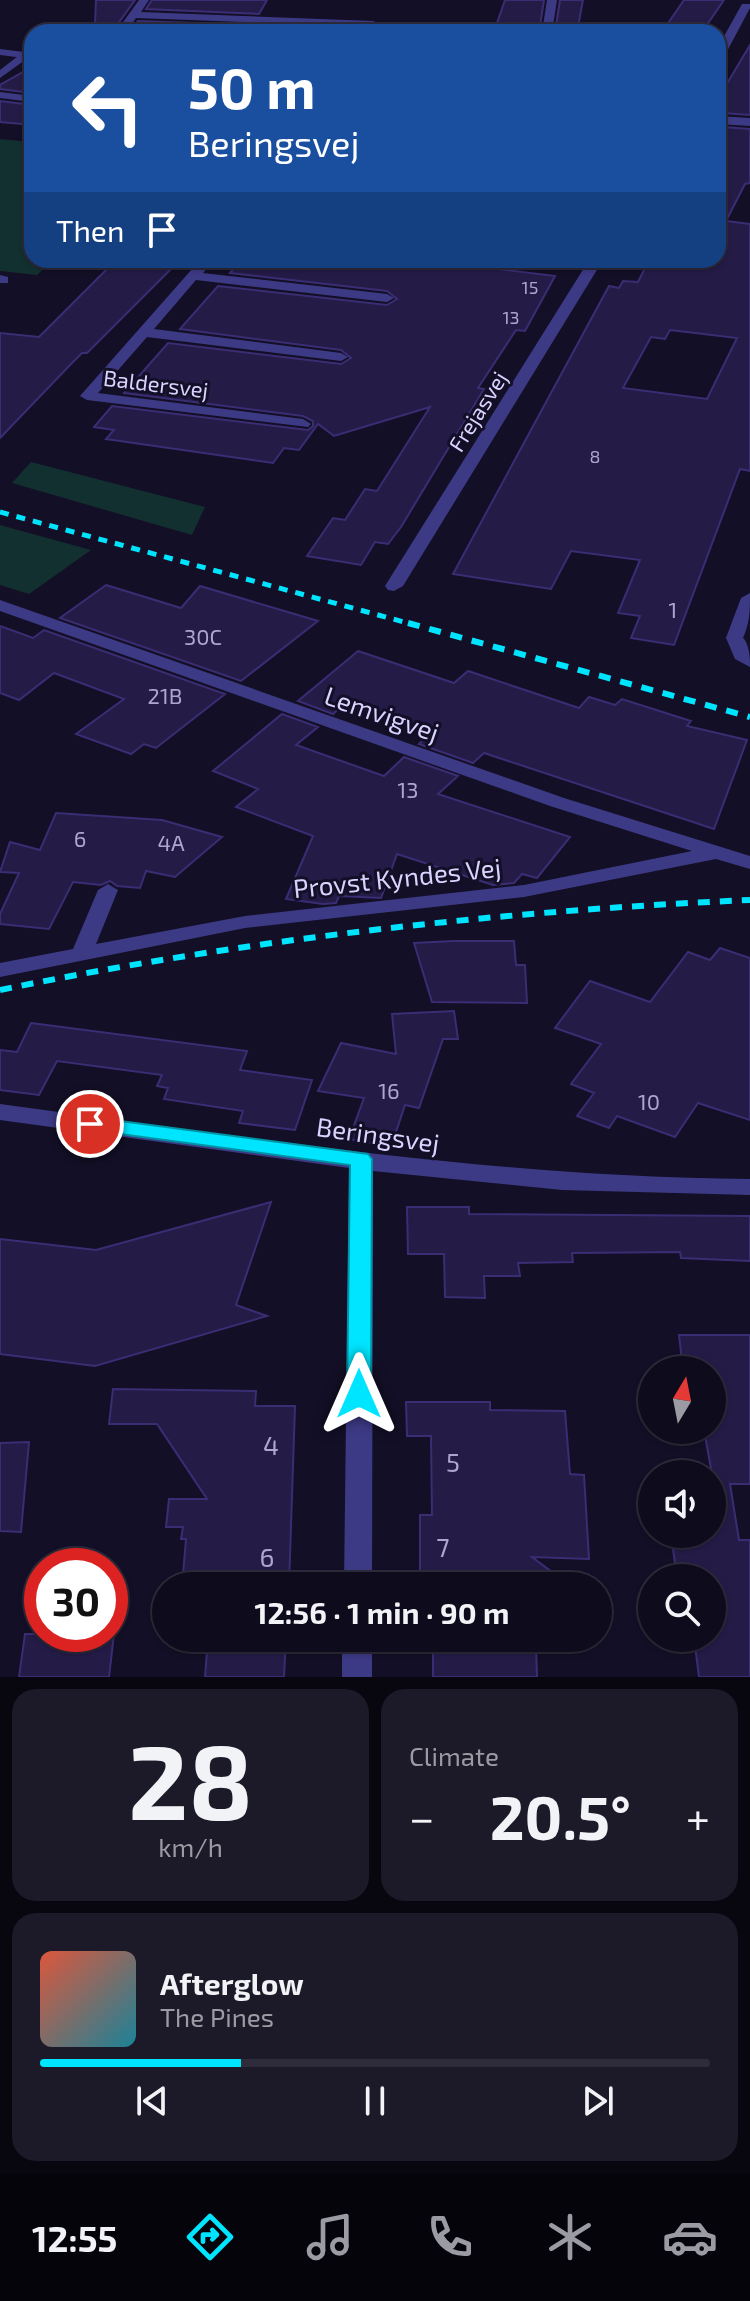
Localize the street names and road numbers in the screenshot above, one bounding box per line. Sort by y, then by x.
street label: Baldersvej [102,364,210,403]
street label: Frejasvej [442,366,513,456]
street label: Lemvigvej [321,679,443,747]
street label: Provst Kyndes Vej [292,851,502,903]
street label: Beringsvej [315,1110,441,1158]

